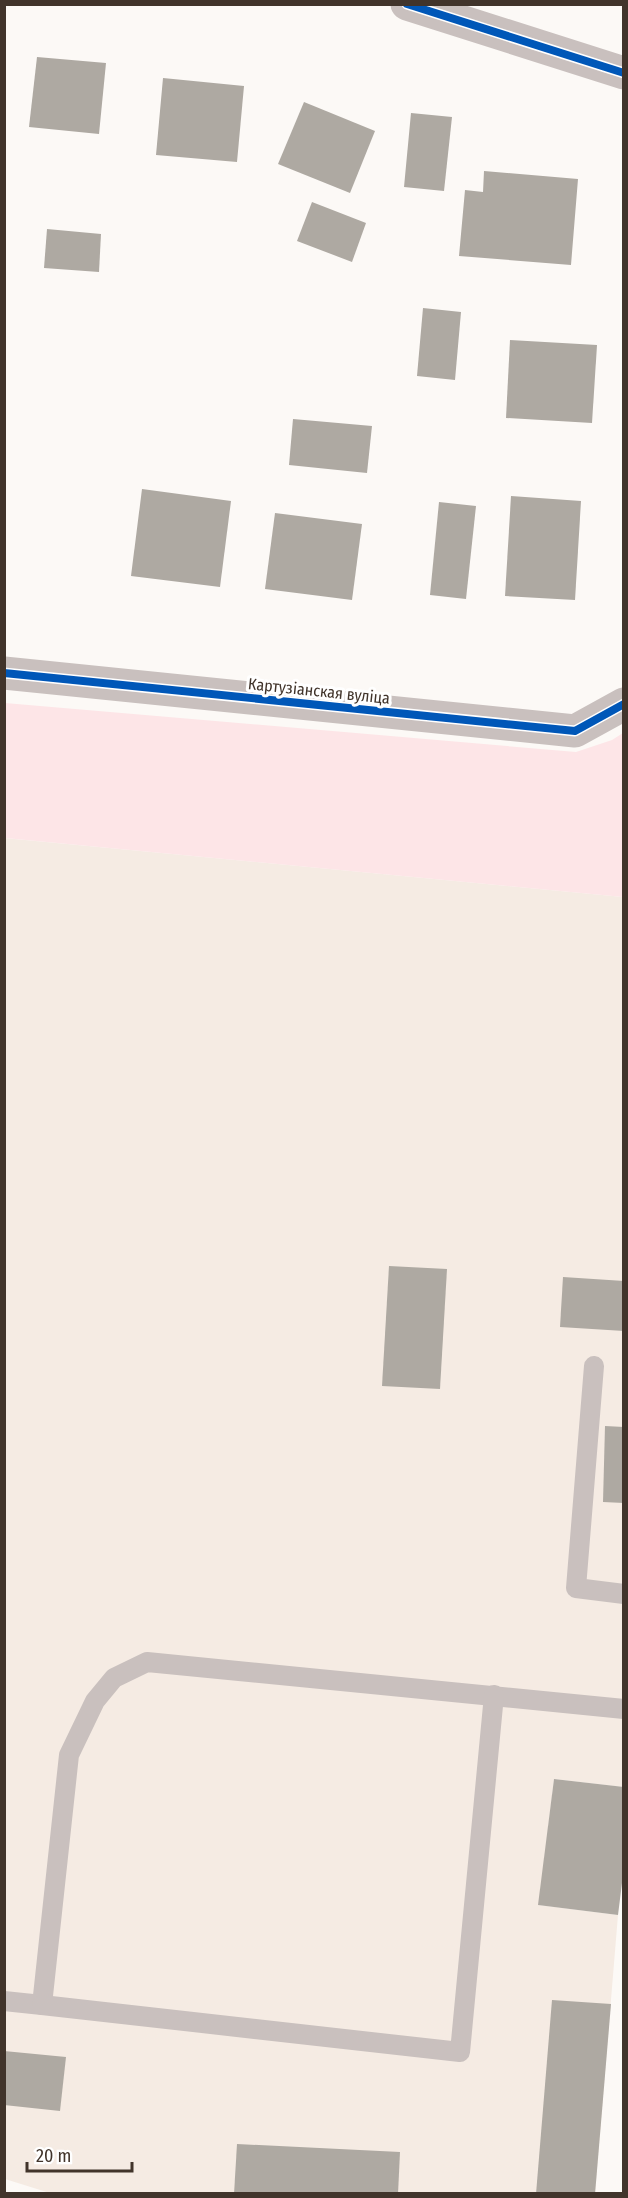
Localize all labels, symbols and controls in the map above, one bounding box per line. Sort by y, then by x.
street label: Картузіанская вуліца [247,674,391,708]
scale bar [27,2135,132,2173]
text: 20 m [36,2145,71,2167]

